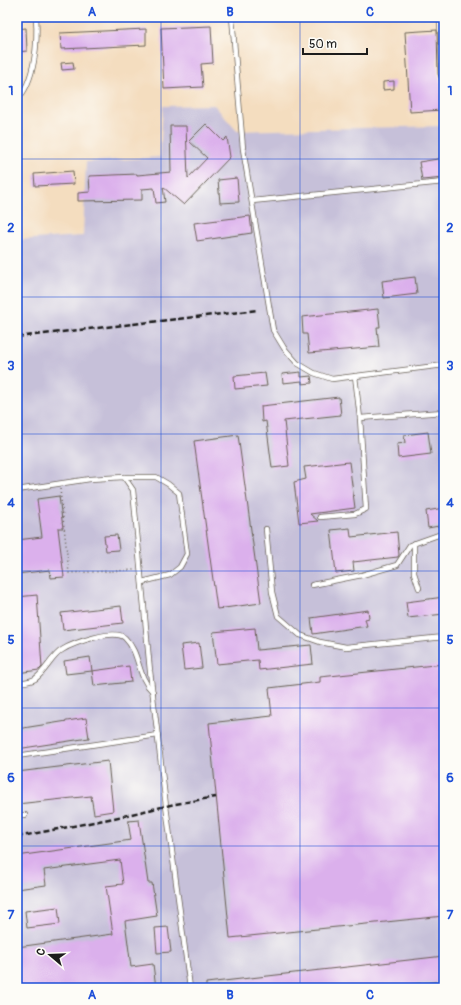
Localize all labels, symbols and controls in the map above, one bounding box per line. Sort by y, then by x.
text: A [88,4,97,20]
text: B [226,4,234,20]
text: C [366,4,374,20]
scale bar [303,30,367,56]
text: 50 m [309,37,337,52]
text: 1 [8,83,14,99]
text: 1 [447,83,453,99]
text: 2 [7,220,15,236]
text: 2 [446,220,454,236]
text: 3 [7,358,15,374]
text: 3 [446,358,454,374]
text: 4 [7,495,15,511]
text: 4 [446,495,454,511]
text: 5 [7,632,15,648]
text: 5 [446,632,454,648]
text: 6 [7,770,15,786]
text: 6 [446,770,454,786]
text: 7 [8,907,15,923]
text: 7 [447,907,454,923]
north arrow [30,935,70,975]
text: С [34,946,48,957]
text: A [88,987,97,1003]
text: B [226,987,234,1003]
text: C [366,987,374,1003]

